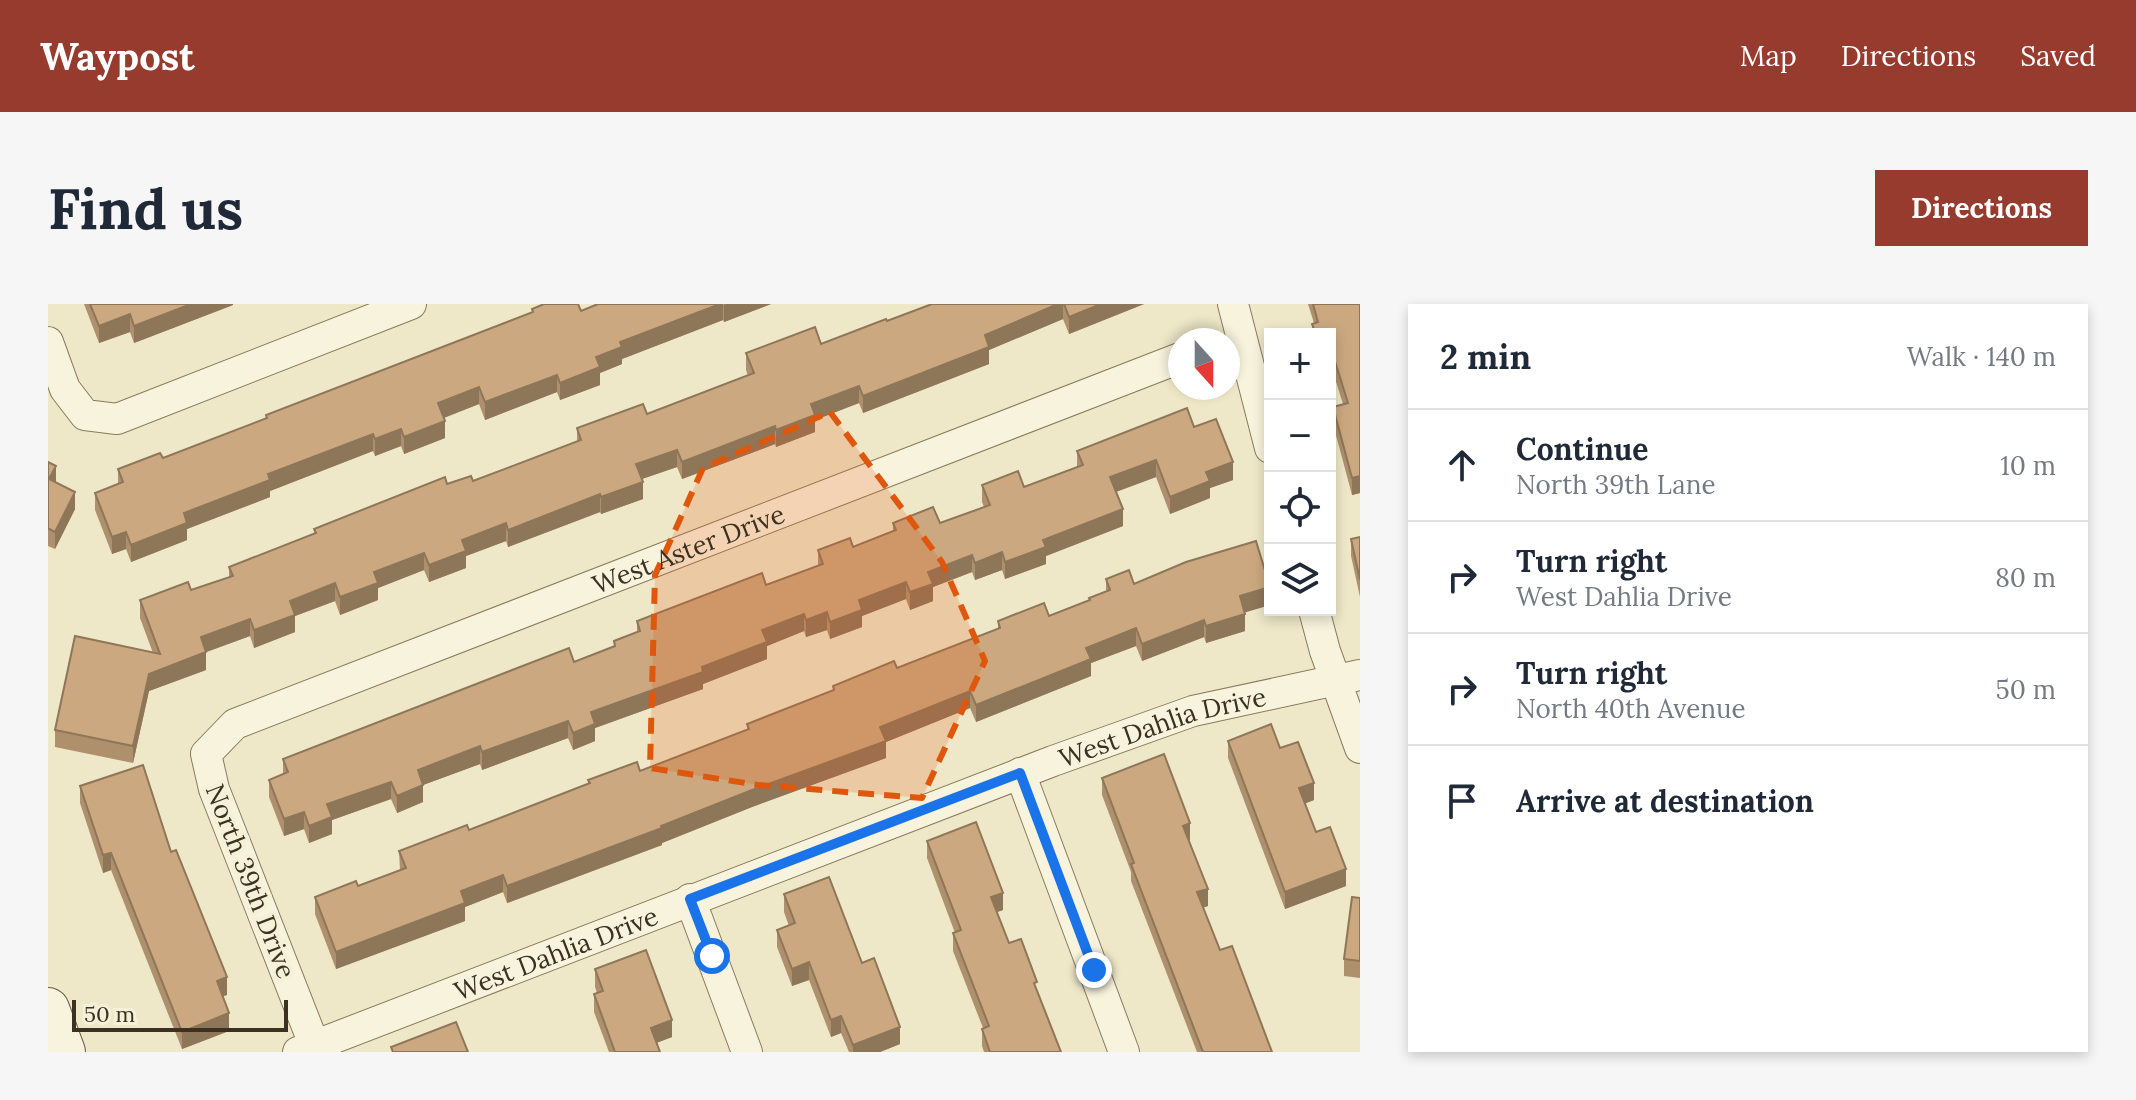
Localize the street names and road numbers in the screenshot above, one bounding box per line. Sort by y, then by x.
street label: West Aster Drive [587,496,789,601]
street label: West Dahlia Drive [1054,679,1269,774]
street label: North 39th Drive [199,779,303,983]
street label: West Dahlia Drive [449,899,662,1007]

